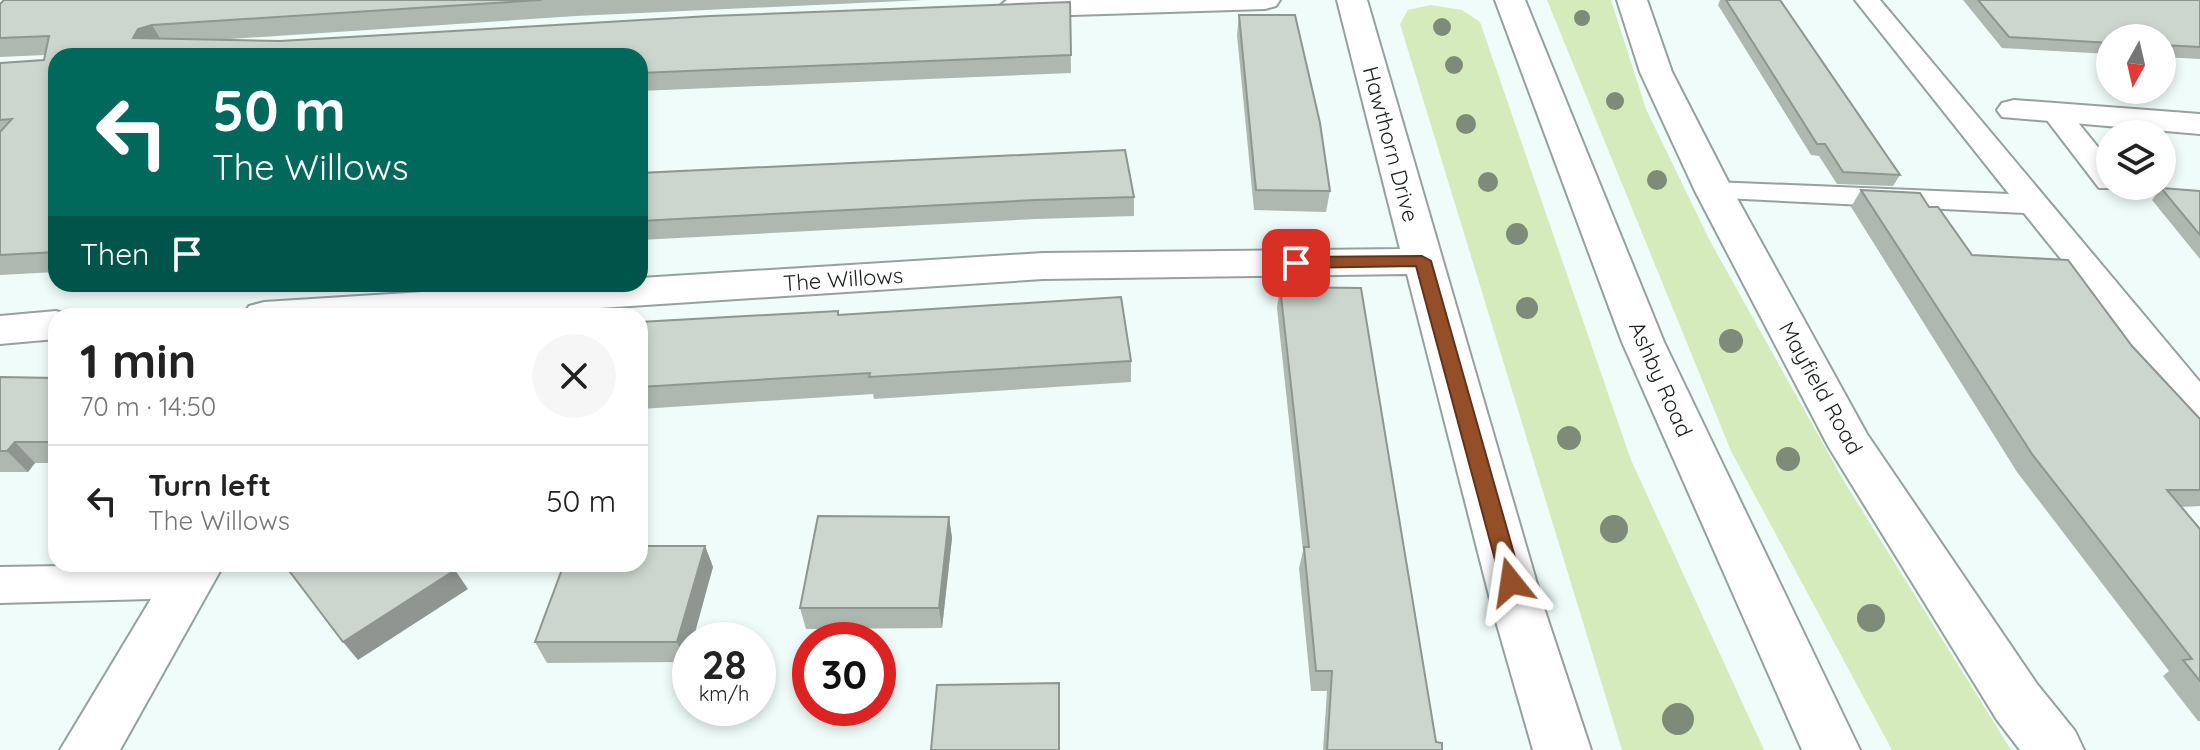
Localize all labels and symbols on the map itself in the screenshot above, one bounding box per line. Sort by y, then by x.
north arrow [2096,24,2176,104]
street label: Hawthorn Drive [1357,63,1425,225]
pin [1262,229,1330,297]
street label: The Willows [782,261,904,297]
street label: Ashby Road [1623,317,1699,441]
street label: Mayfield Road [1773,317,1869,459]
position arrow [1469,540,1553,624]
speed limit sign: 30 [792,622,896,726]

